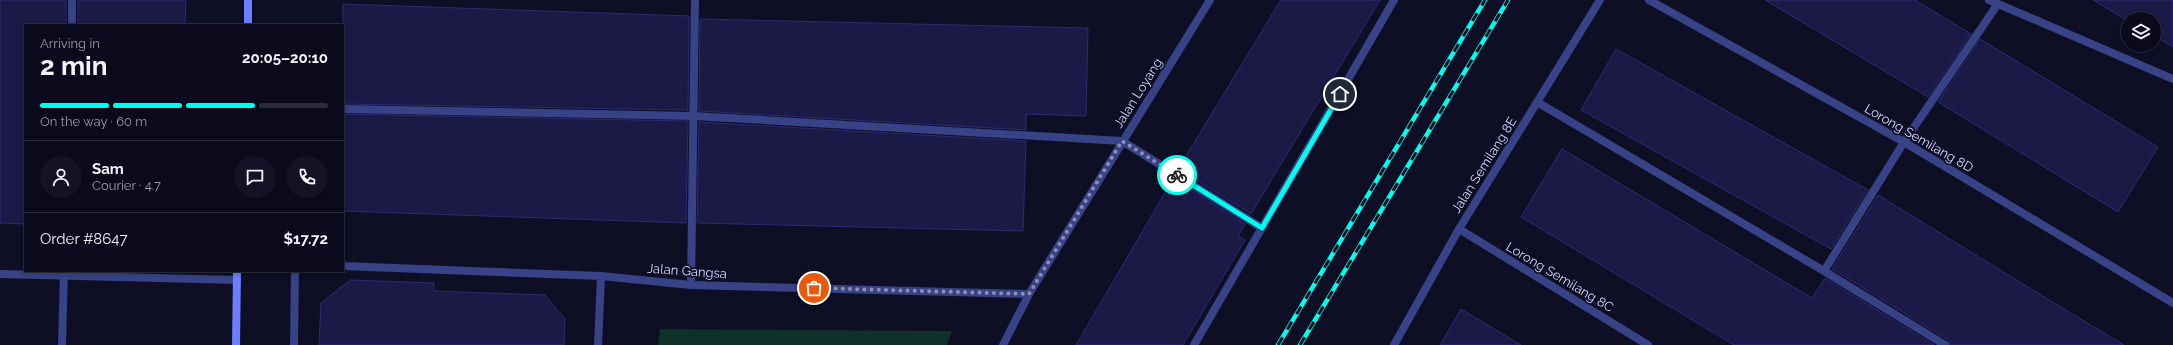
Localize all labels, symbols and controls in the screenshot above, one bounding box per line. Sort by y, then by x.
map controls [2121,12,2161,52]
button: layers [2121,12,2161,52]
text: Arriving in [40,36,100,51]
text: 20:05–20:10 [242,49,328,67]
text: 2 min [40,51,107,81]
street label: Jalan Loyang [1111,55,1165,131]
pin [1323,77,1357,111]
icon: home [1329,83,1351,105]
street label: Lorong Semilang 8D [1862,101,1976,175]
text: On the way · 60 m [40,114,147,129]
street label: Jalan Semilang 8E [1448,114,1520,216]
courier [1157,155,1197,195]
button: person [40,156,82,198]
button: chat [234,156,276,198]
button: phone [286,156,328,198]
text: Sam [92,160,124,178]
icon: bike [1166,164,1188,186]
text: Courier · 4.7 [92,178,161,193]
text: Order #8647 [40,230,127,248]
text: $17.72 [284,230,328,248]
street label: Lorong Semilang 8C [1504,239,1617,315]
street label: Jalan Gangsa [647,261,727,281]
pin [797,271,831,305]
icon: bag [803,277,825,299]

